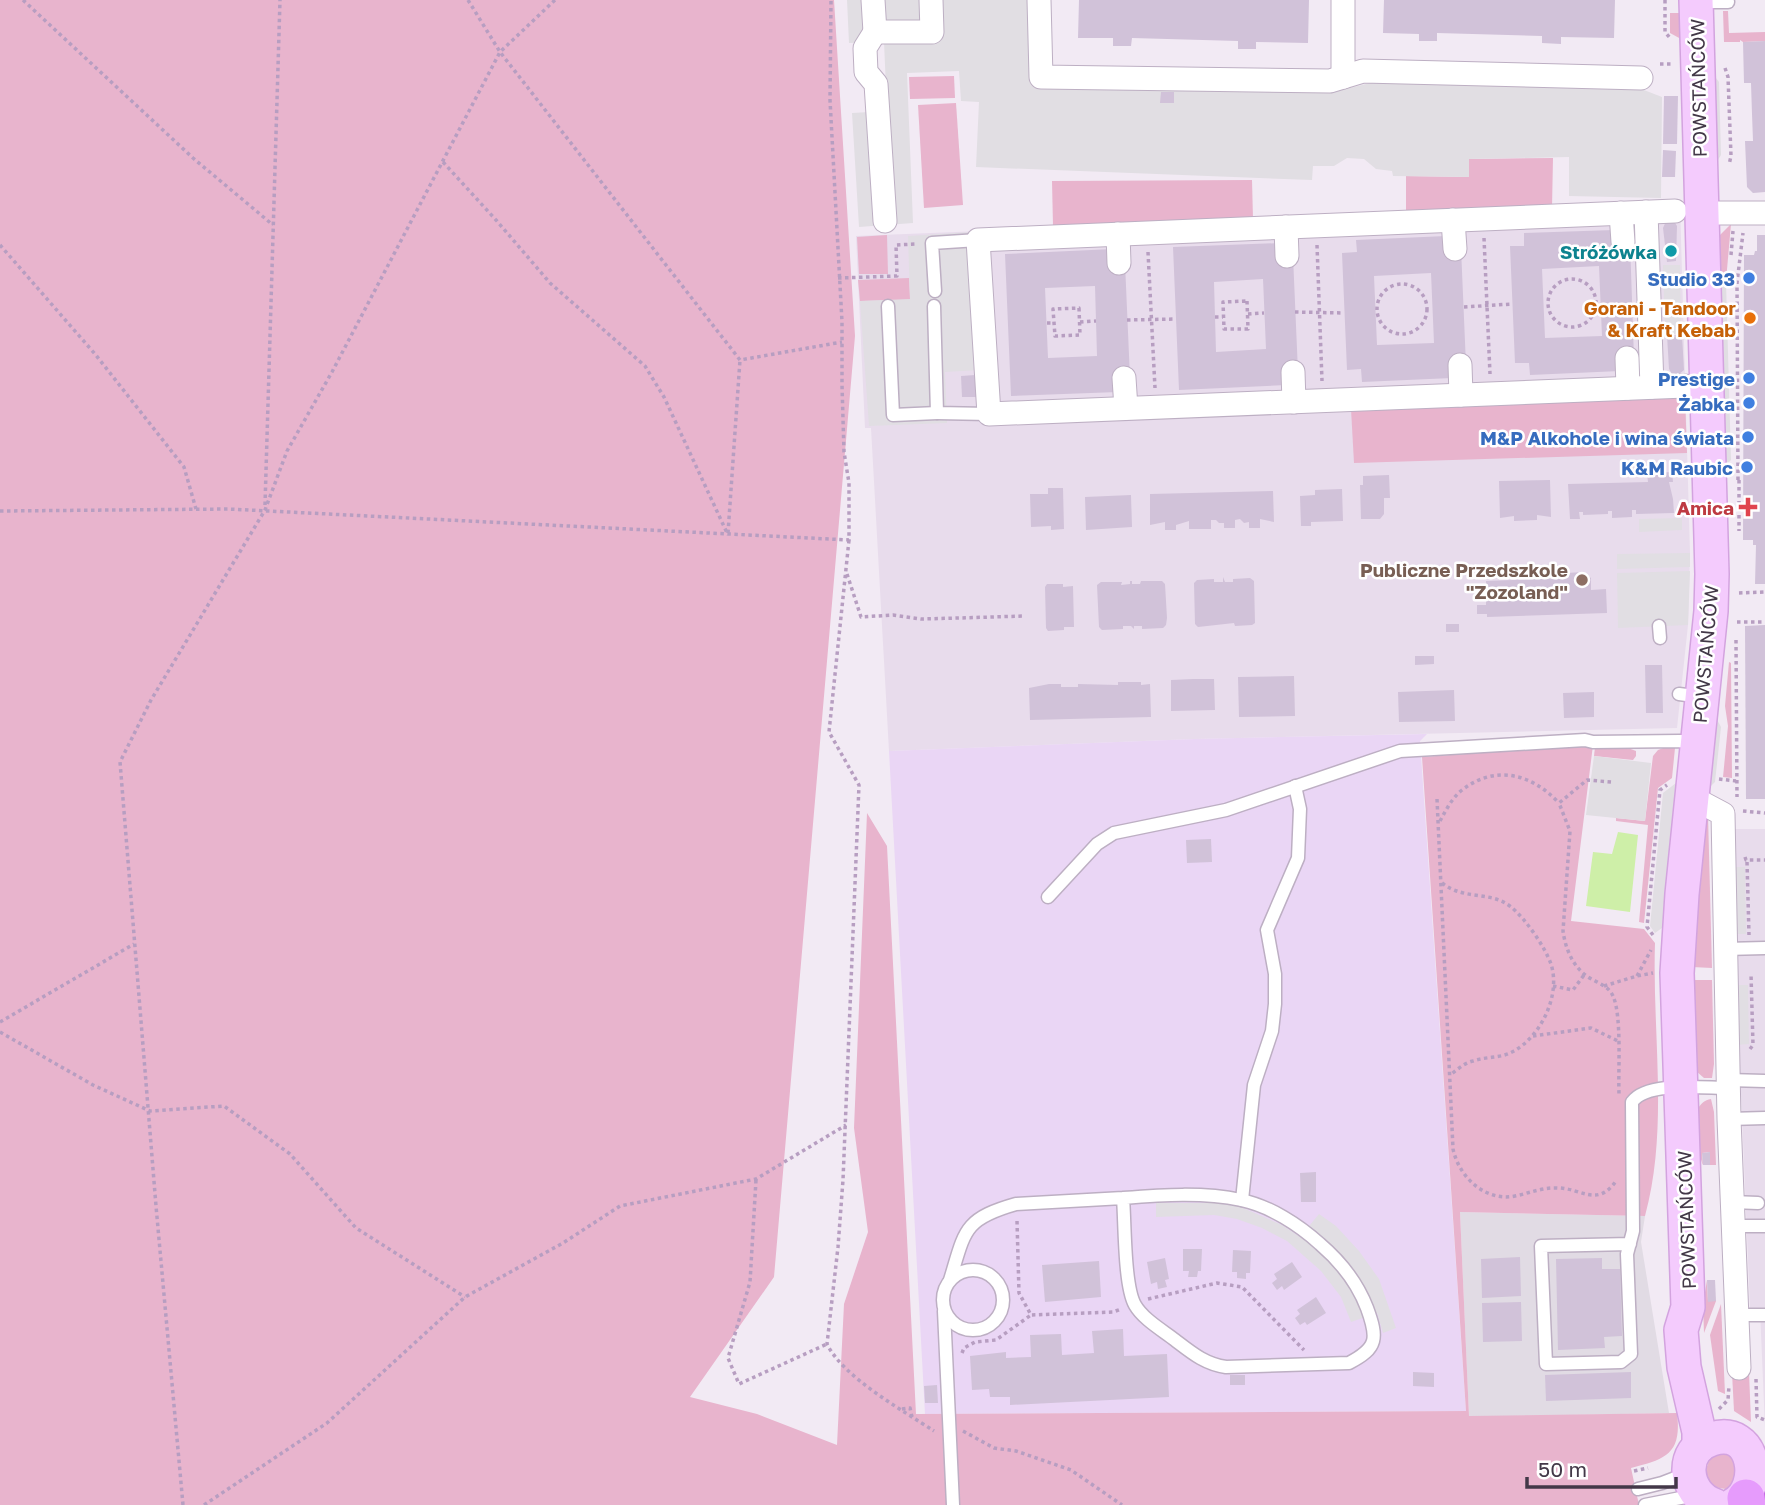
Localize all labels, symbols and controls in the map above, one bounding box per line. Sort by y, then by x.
street label: POWSTAŃCÓW [1685,18,1711,158]
place label: Stróżówka [1560,240,1657,263]
marker: Stróżówka [1663,243,1679,259]
place label: Studio 33 [1647,267,1735,290]
marker: Studio 33 [1741,270,1757,286]
place label: Gorani - Tandoor & Kraft Kebab [1584,296,1737,341]
marker: Gorani - Tandoor & Kraft Kebab [1742,310,1758,326]
place label: Prestige [1658,367,1735,390]
marker: Prestige [1741,370,1757,386]
place label: Żabka [1678,392,1735,415]
marker: Żabka [1741,395,1757,411]
place label: M&P Alkohole i wina świata [1480,426,1734,449]
marker: M&P Alkohole i wina świata [1740,429,1756,445]
place label: K&M Raubic [1621,456,1733,479]
marker: K&M Raubic [1739,459,1755,475]
place label: Amica [1677,496,1734,519]
marker: Amica [1740,499,1756,515]
place label: Publiczne Przedszkole "Zozoland" [1360,558,1568,603]
marker: Publiczne Przedszkole "Zozoland" [1574,572,1590,588]
street label: POWSTAŃCÓW [1687,584,1723,724]
street label: POWSTAŃCÓW [1672,1150,1700,1290]
scale bar [1527,1446,1676,1490]
text: 50 m [1538,1456,1587,1482]

